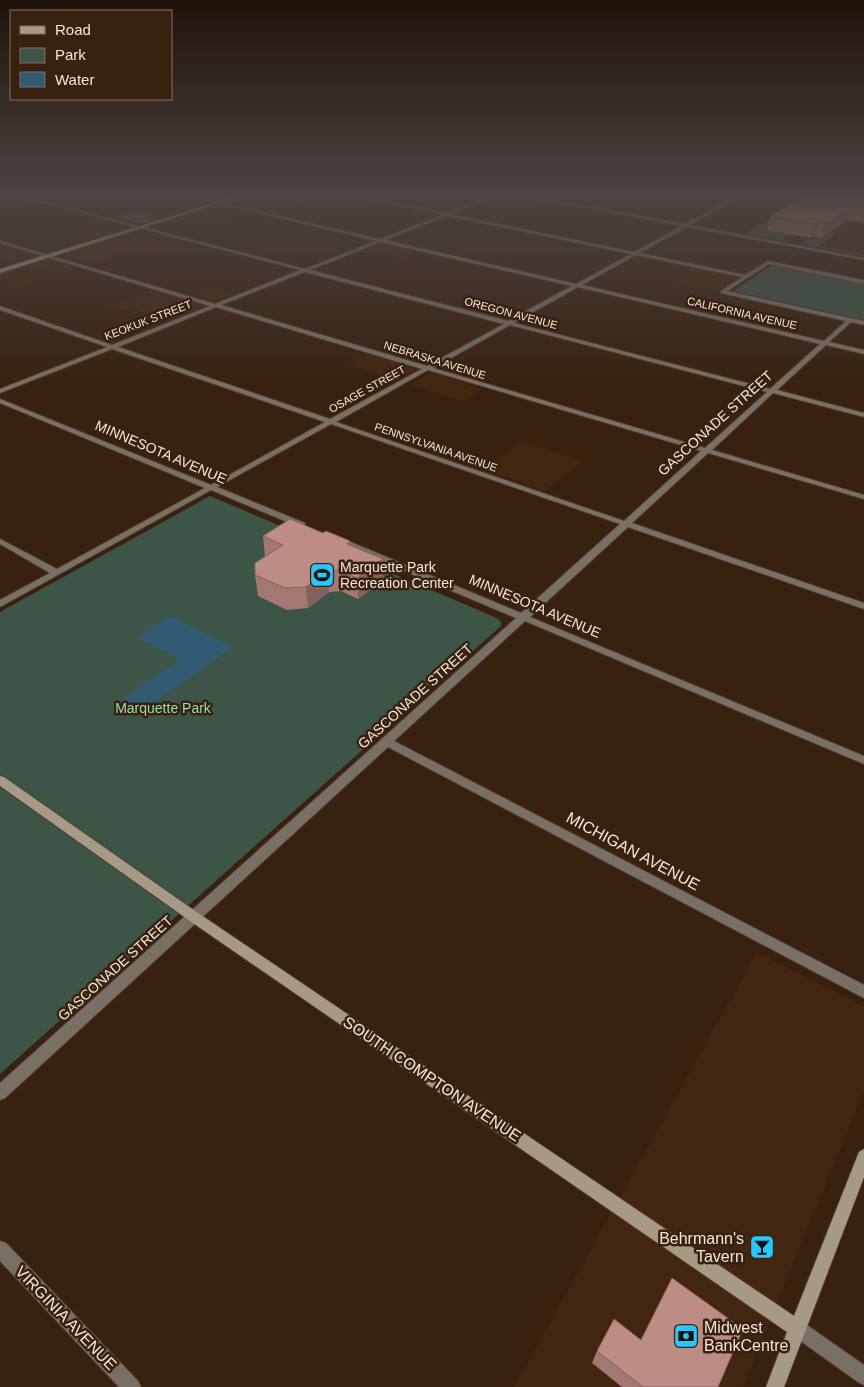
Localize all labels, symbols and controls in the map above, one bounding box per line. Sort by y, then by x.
legend [10,10,172,100]
text: Road [55,21,91,38]
text: Park [55,46,86,63]
text: Water [55,71,94,88]
street label: OREGON AVENUE [463,295,559,331]
street label: CALIFORNIA AVENUE [686,295,798,331]
street label: KEOKUK STREET [103,298,193,342]
street label: NEBRASKA AVENUE [382,339,488,381]
street label: OSAGE STREET [327,363,408,415]
street label: GASCONADE STREET [654,367,776,479]
street label: MINNESOTA AVENUE [93,417,229,487]
street label: PENNSYLVANIA AVENUE [373,420,499,474]
place label: Marquette Park Recreation Center [340,559,454,591]
sports icon: Marquette Park Recreation Center [309,562,335,588]
street label: MINNESOTA AVENUE [467,571,603,641]
street label: GASCONADE STREET [354,640,476,752]
park label: Marquette Park [115,700,212,716]
street label: MICHIGAN AVENUE [564,809,702,893]
street label: GASCONADE STREET [54,912,176,1024]
street label: SOUTH COMPTON AVENUE [340,1013,524,1145]
place label: Behrmann's Tavern [659,1230,744,1265]
bar icon: Behrmann's Tavern [749,1234,775,1260]
street label: VIRGINIA AVENUE [12,1263,120,1373]
place label: Midwest BankCentre [704,1319,789,1354]
bank icon: Midwest BankCentre [673,1323,699,1349]

